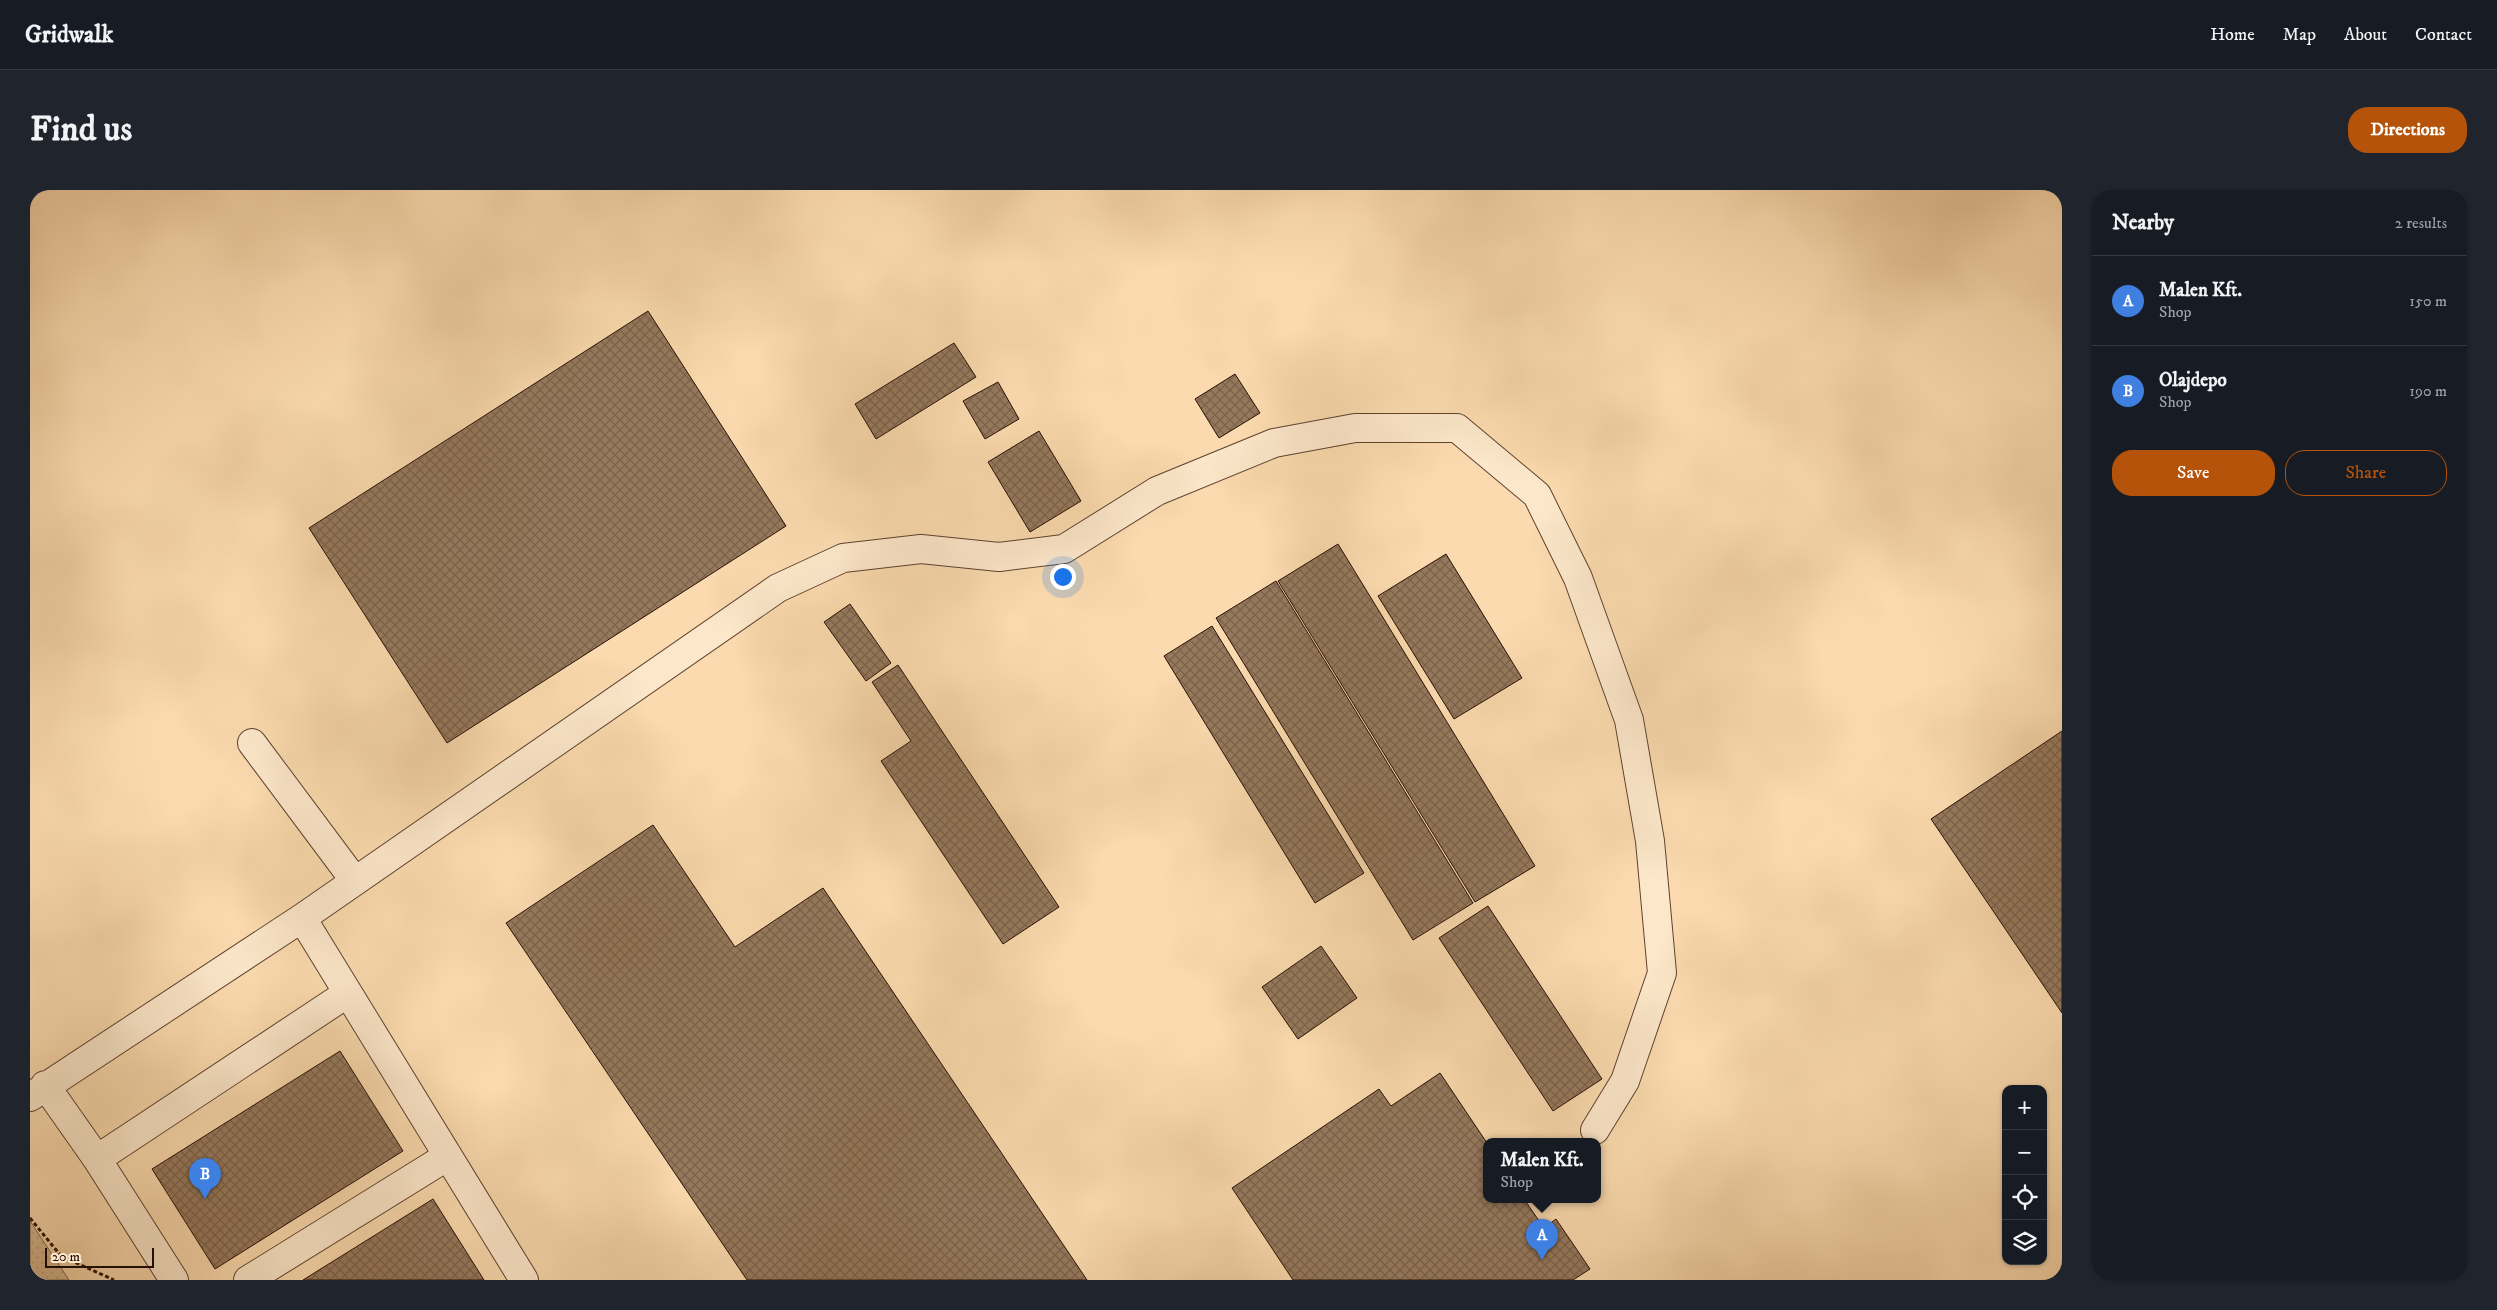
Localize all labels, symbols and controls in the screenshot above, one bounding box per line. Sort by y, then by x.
text: Gridwalk [25,20,113,50]
text: Home [2210,24,2255,46]
text: Map [2283,24,2316,46]
text: About [2344,24,2387,46]
text: Contact [2415,24,2472,46]
button: Directions [2348,107,2467,153]
text: Find us [30,108,132,152]
text: Nearby [2112,210,2174,236]
text: 2 results [2395,213,2447,233]
text: Malen Kft. [2159,279,2242,302]
text: A [2123,291,2133,311]
text: 150 m [2409,291,2447,311]
text: Shop [2159,302,2192,322]
text: Olajdepo [2159,369,2227,392]
text: B [2123,381,2133,401]
text: 190 m [2409,381,2447,401]
text: Shop [2159,392,2192,412]
button: Save [2112,450,2275,496]
button: Share [2285,450,2447,496]
your location [1050,564,1076,590]
map controls [2002,1085,2047,1265]
button: + [2002,1085,2047,1130]
button: − [2002,1130,2047,1175]
popup [1483,1138,1601,1203]
text: Malen Kft. [1501,1149,1583,1172]
pin: B [189,1158,221,1199]
text: Shop [1501,1172,1533,1192]
button: locate [2002,1175,2047,1220]
pin: A [1526,1219,1558,1260]
button: layers [2002,1220,2047,1265]
scale bar [45,1245,154,1268]
text: 20 m [52,1248,80,1266]

